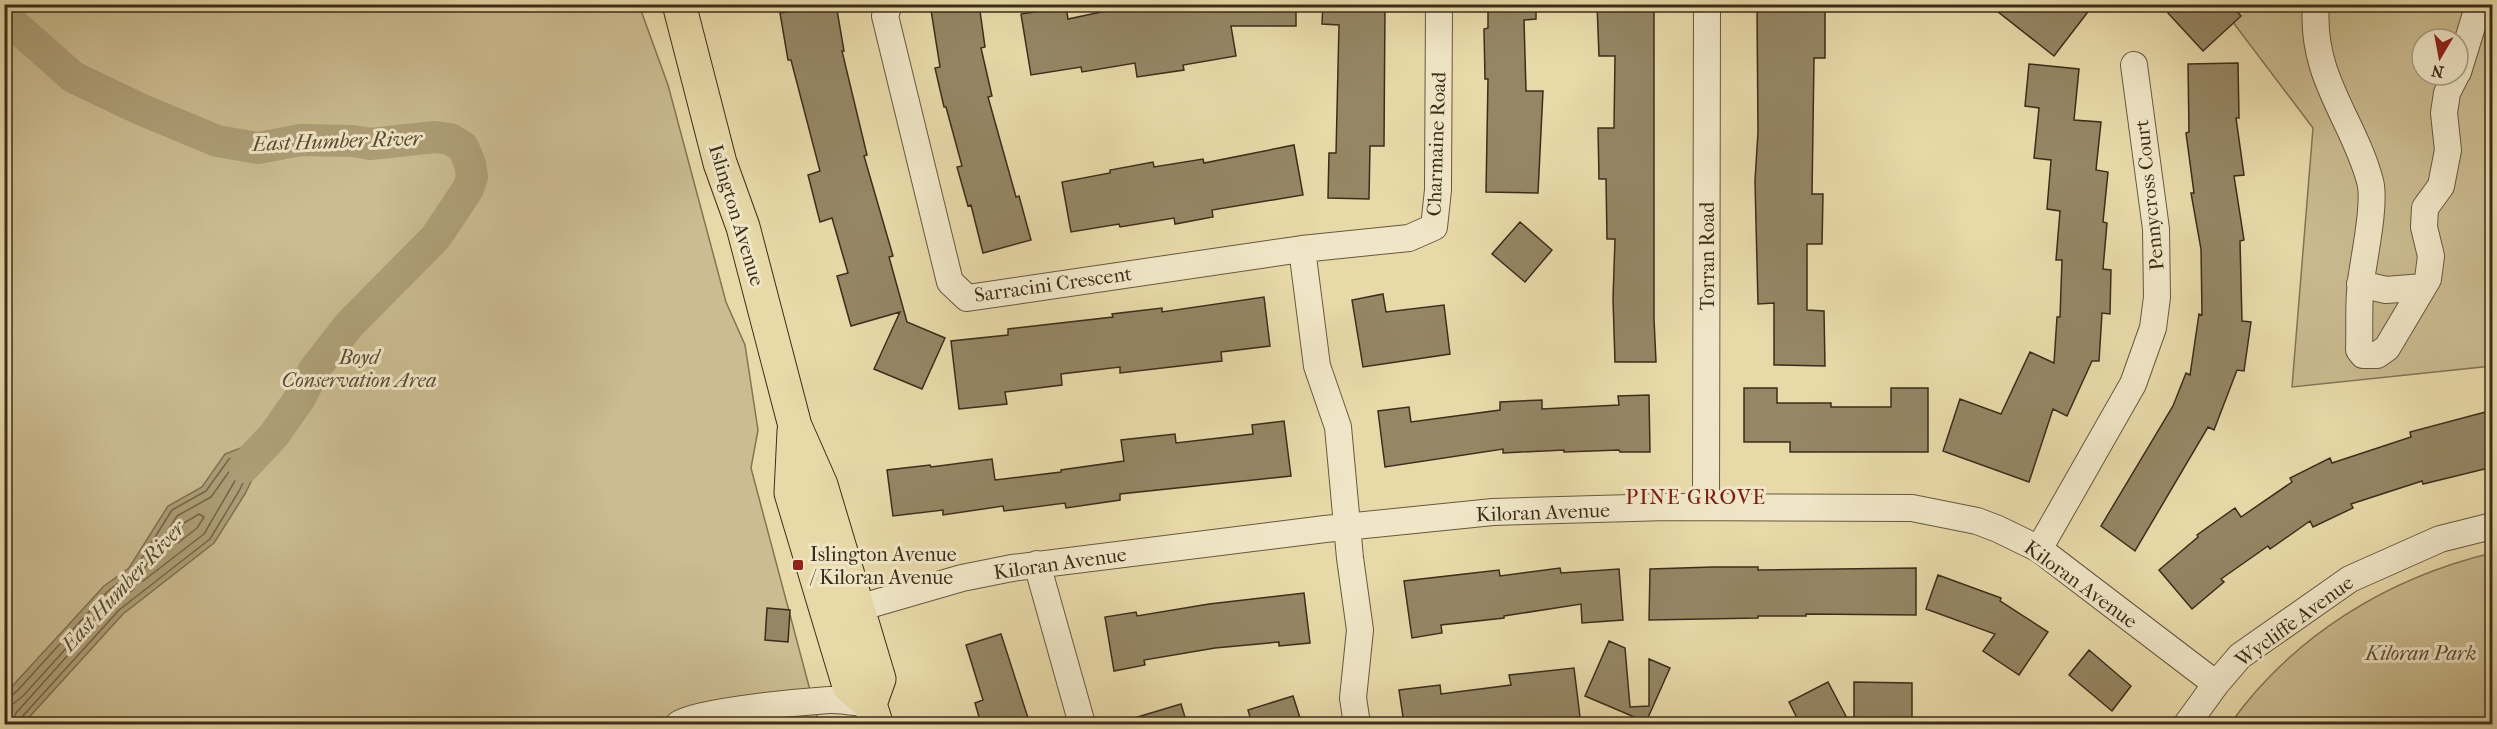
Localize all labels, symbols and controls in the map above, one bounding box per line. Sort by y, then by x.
north arrow [2410,27,2470,87]
text: N [2429,61,2445,82]
street label: Charmaine Road [1422,70,1451,217]
street label: Pennycross Court [2130,119,2169,271]
water label: East Humber River [250,126,424,156]
street label: Islington Avenue [704,142,769,289]
street label: Torran Road [1696,201,1719,310]
street label: Sarracini Crescent [973,262,1133,307]
park label: Boyd Conservation Area [282,346,436,392]
district label: PINE GROVE [1625,485,1767,509]
street label: Kiloran Avenue [1476,499,1610,526]
water label: East Humber River [55,515,191,658]
street label: Kiloran Avenue [2020,536,2142,633]
place label: Islington Avenue / Kiloran Avenue [809,543,957,589]
street label: Kiloran Avenue [992,543,1128,584]
marker: Islington Avenue / Kiloran Avenue [791,558,805,572]
street label: Wycliffe Avenue [2230,571,2358,672]
park label: Kiloran Park [2364,642,2476,665]

